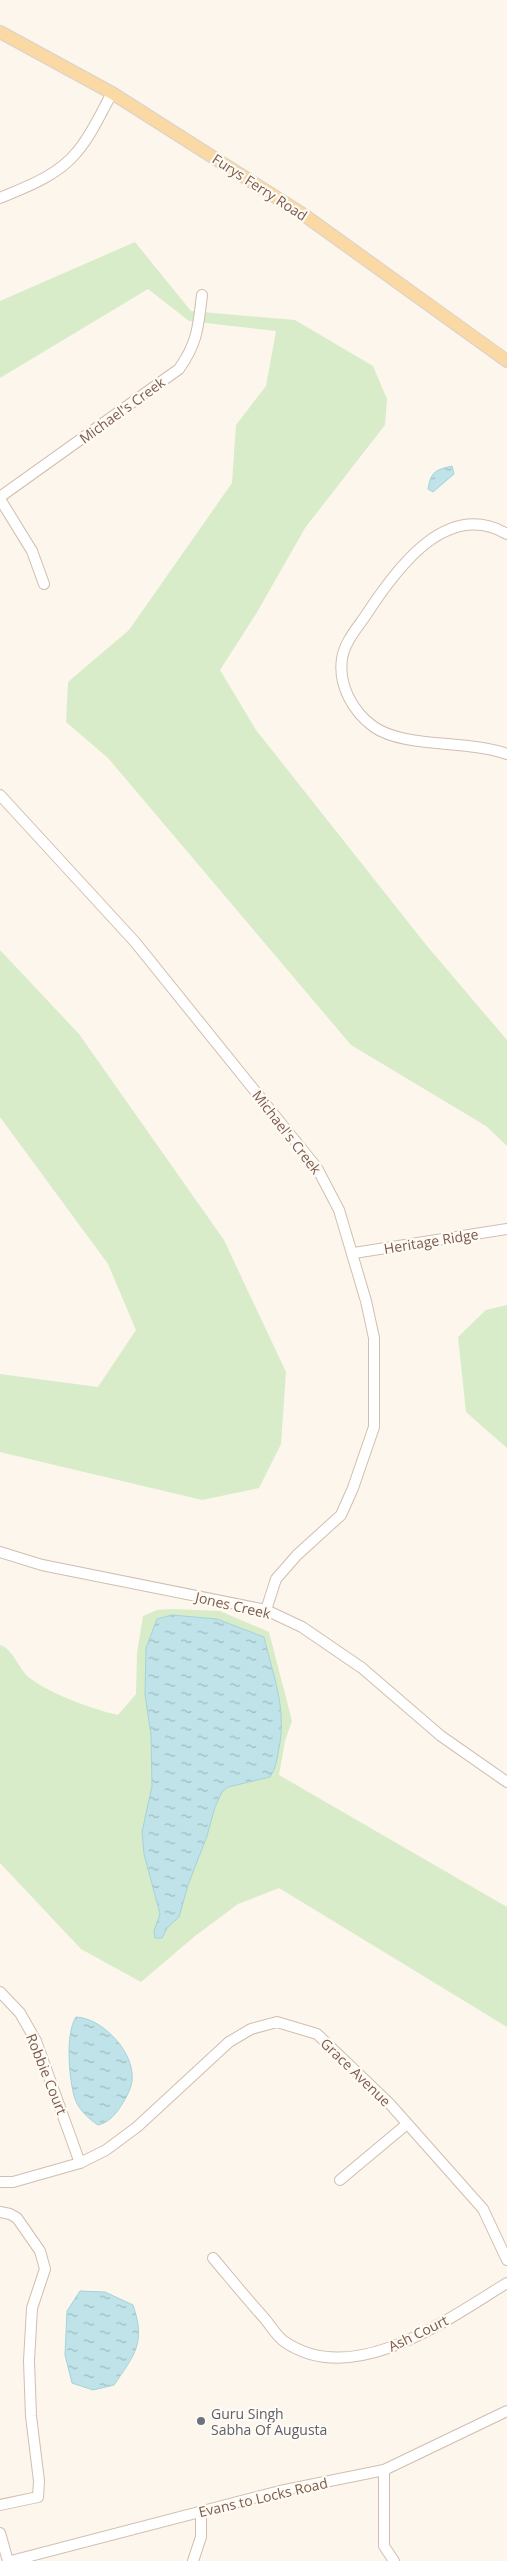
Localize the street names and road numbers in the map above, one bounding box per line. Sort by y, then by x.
street label: Furys Ferry Road [209,149,311,225]
street label: Michael's Creek [75,372,169,448]
street label: Michael's Creek [248,1086,326,1178]
street label: Heritage Ridge [382,1224,480,1258]
street label: Jones Creek [192,1587,273,1623]
street label: Robbie Court [22,2031,72,2117]
street label: Grace Avenue [317,2034,395,2110]
street label: Ash Court [385,2310,451,2356]
street label: Evans to Locks Road [197,2473,329,2521]

